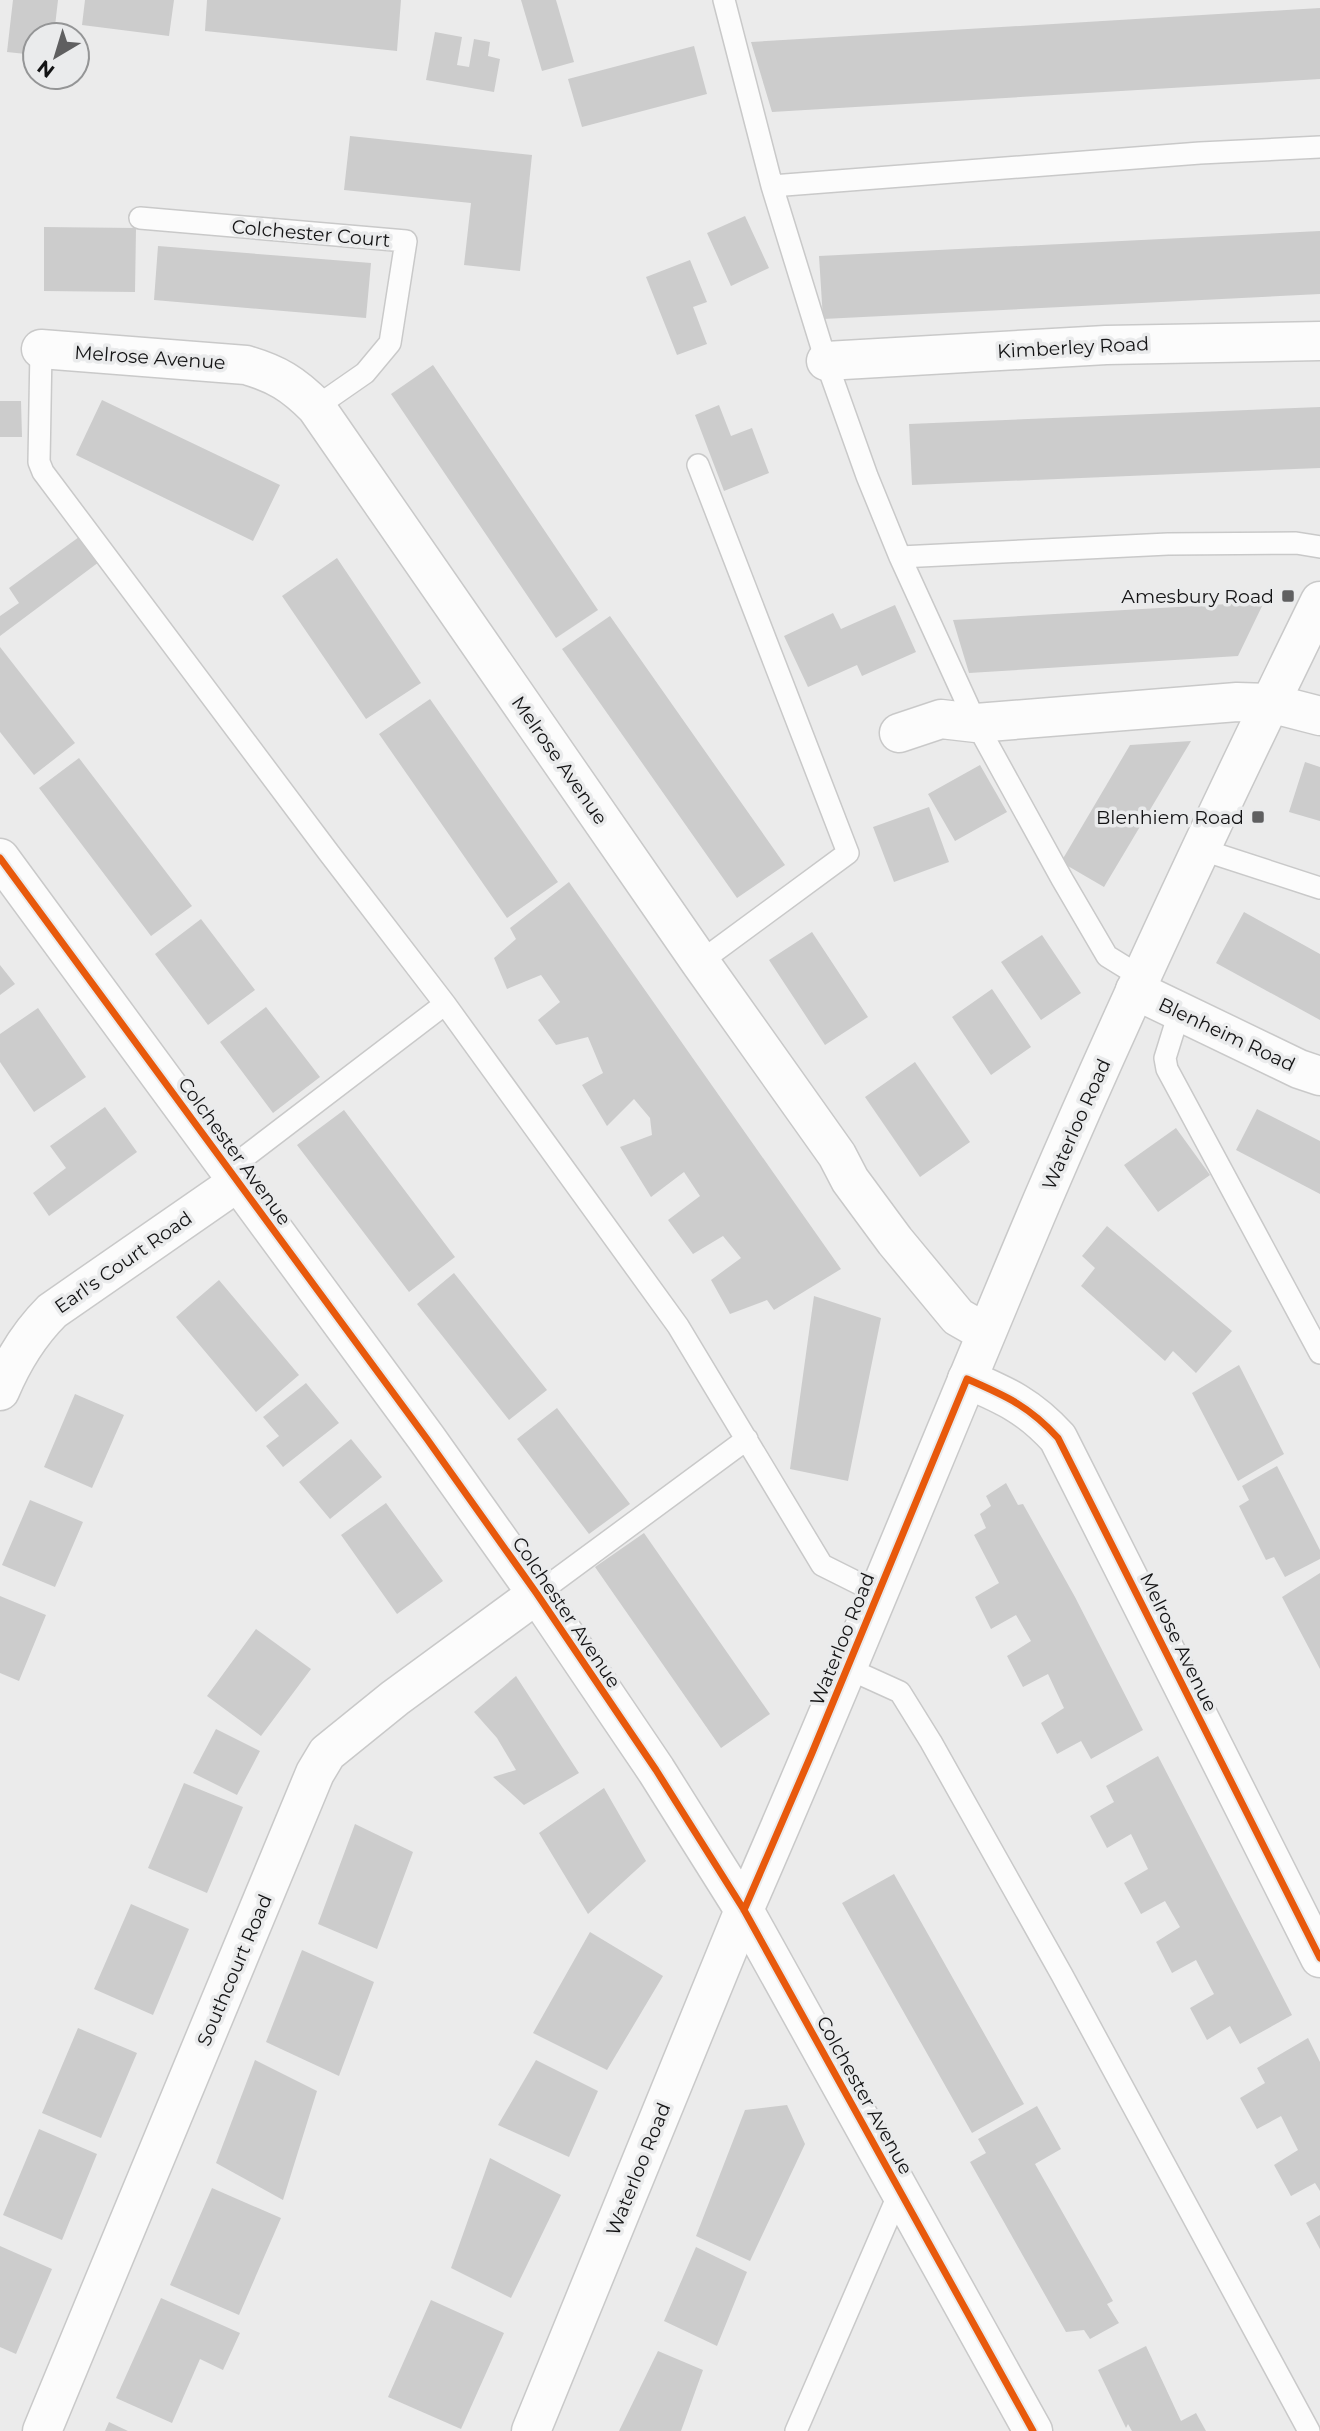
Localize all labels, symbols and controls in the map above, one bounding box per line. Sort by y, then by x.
north arrow [21,21,91,91]
text: N [33,55,59,83]
street label: Colchester Court [231,215,391,252]
street label: Kimberley Road [997,332,1150,363]
street label: Melrose Avenue [74,341,226,374]
place label: Amesbury Road [1121,585,1274,608]
marker: Amesbury Road [1280,588,1296,604]
street label: Melrose Avenue [507,692,612,829]
place label: Blenhiem Road [1096,806,1244,829]
marker: Blenhiem Road [1250,809,1266,825]
street label: Blenheim Road [1155,993,1299,1076]
street label: Waterloo Road [1037,1055,1116,1193]
street label: Colchester Avenue [173,1073,296,1230]
street label: Earl's Court Road [50,1206,196,1318]
street label: Colchester Avenue [507,1532,626,1692]
street label: Waterloo Road [805,1569,880,1709]
street label: Melrose Avenue [1135,1569,1222,1715]
street label: Southcourt Road [192,1891,277,2049]
street label: Colchester Avenue [812,2012,918,2178]
street label: Waterloo Road [601,2099,676,2239]

